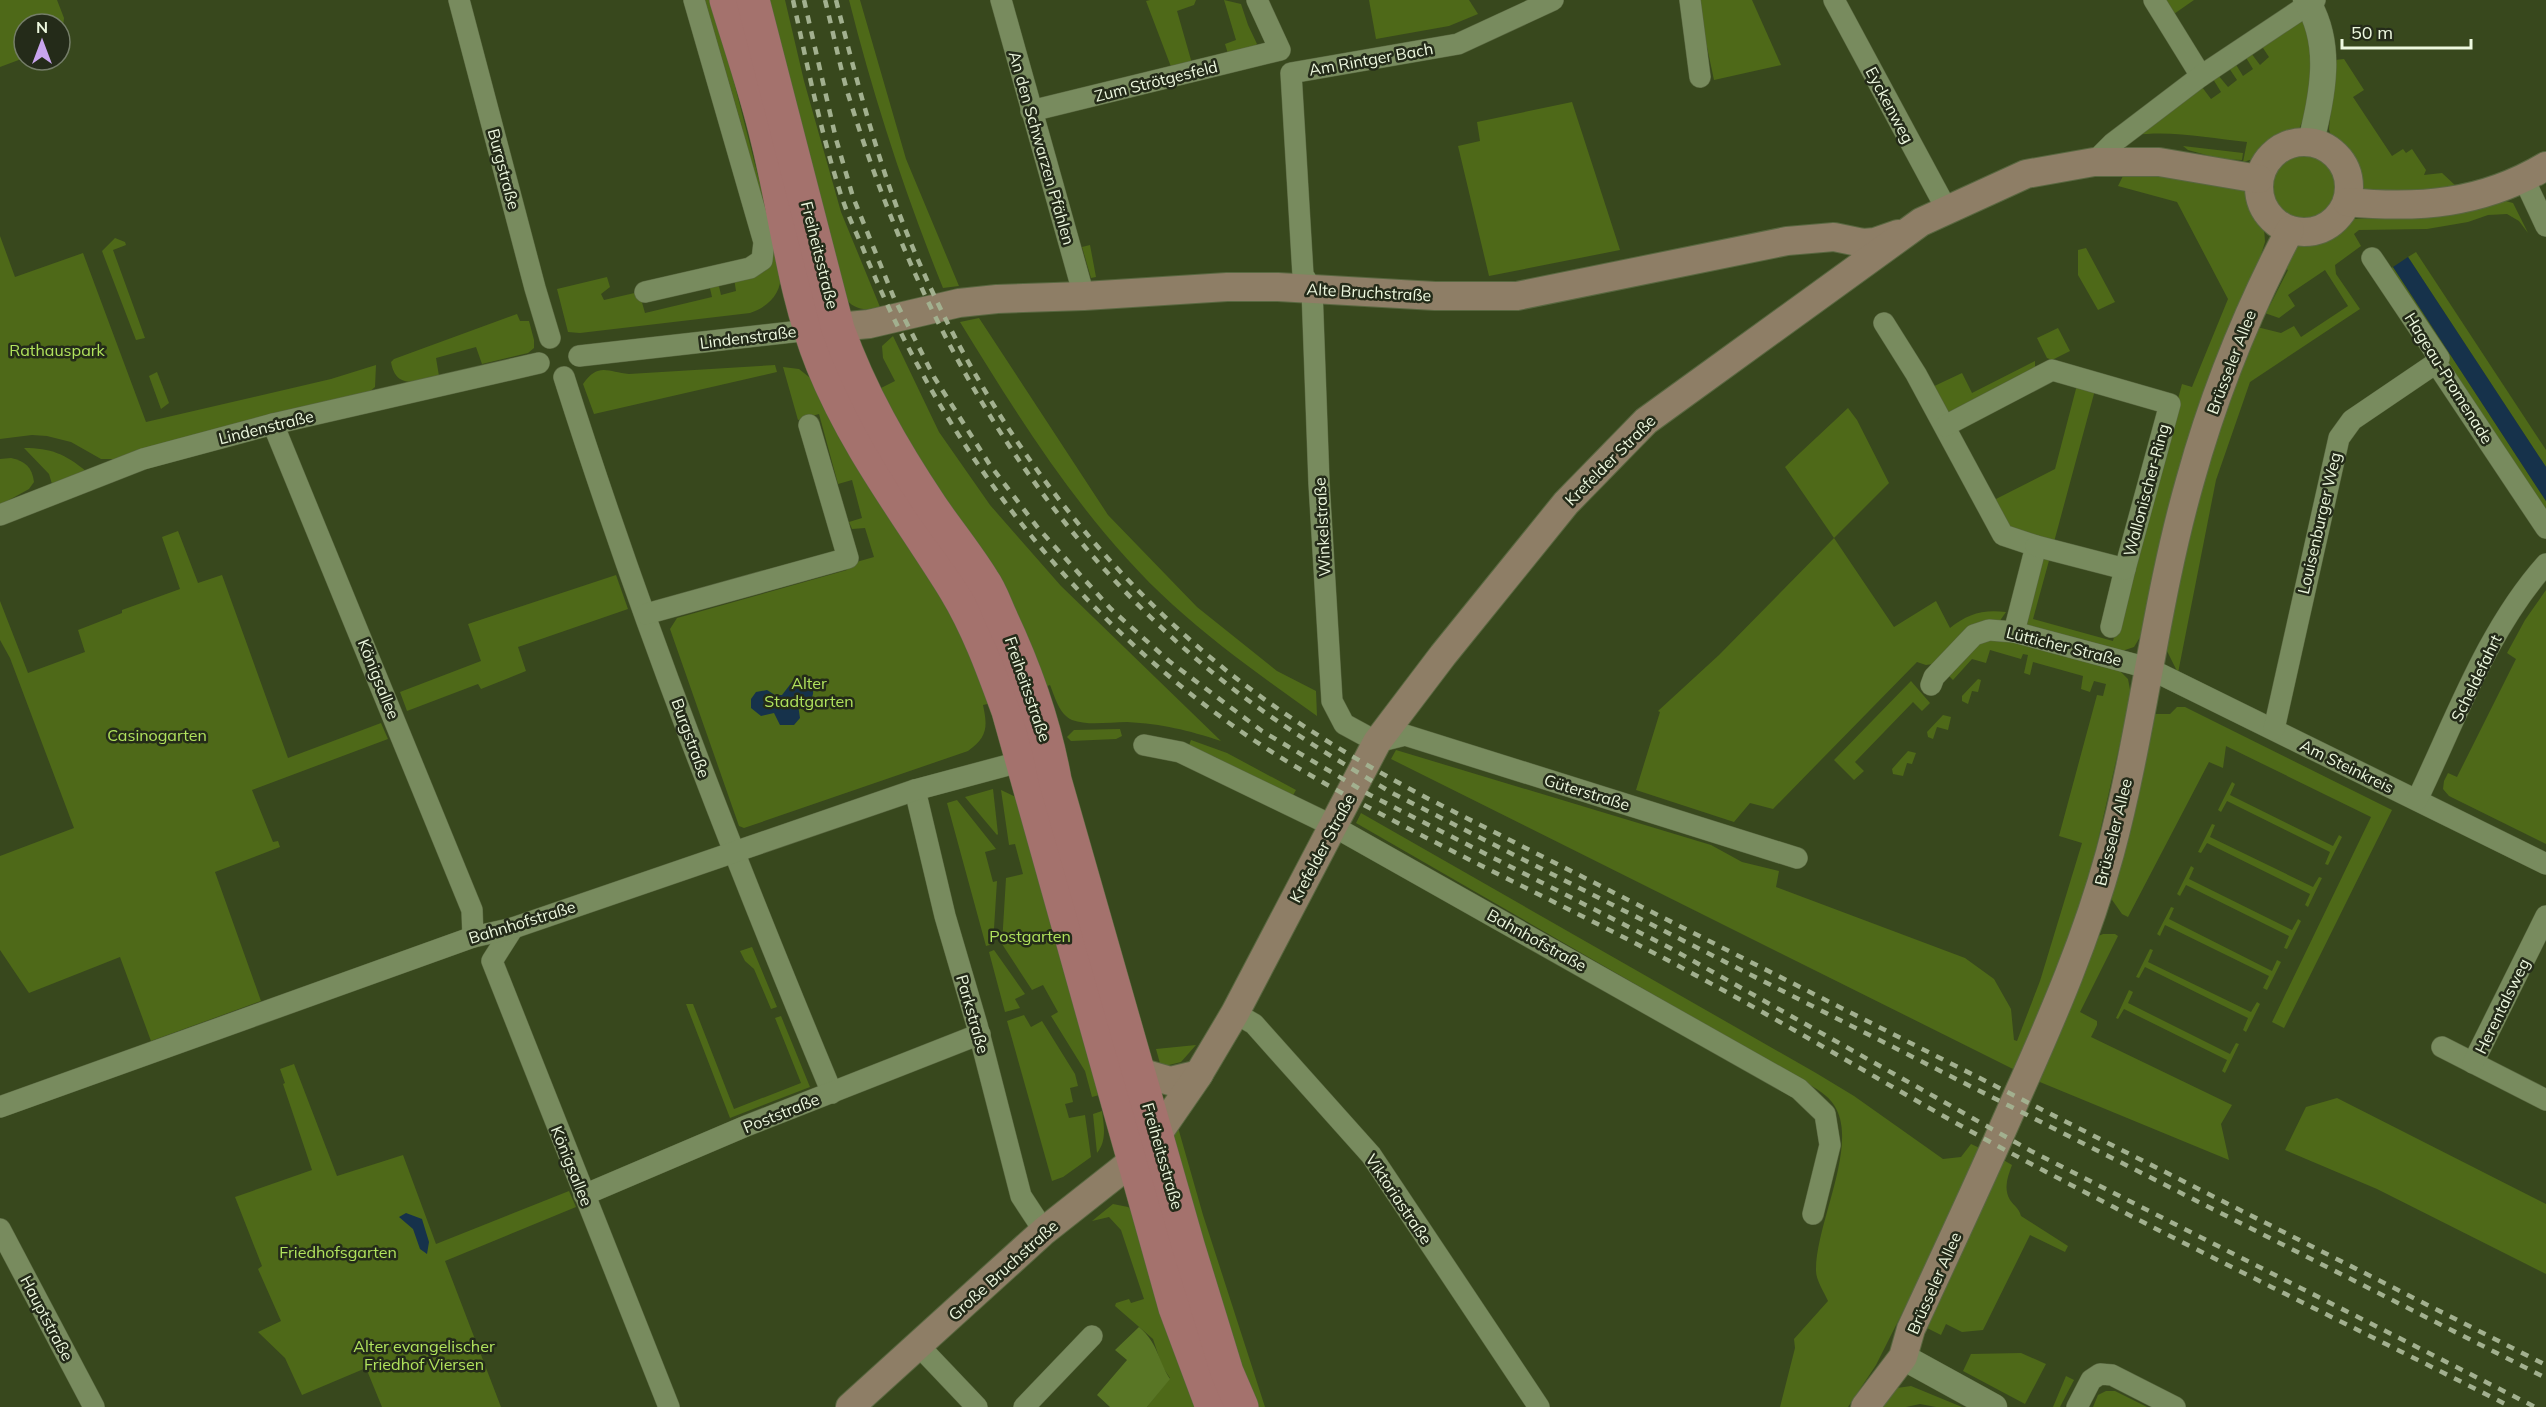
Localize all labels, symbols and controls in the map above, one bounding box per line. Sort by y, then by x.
north arrow [12,12,72,72]
scale bar [2342,12,2471,50]
text: N [36,17,48,37]
text: 50 m [2351,21,2393,44]
street label: Am Rintger Bach [1307,38,1435,80]
street label: An den Schwarzen Pfählen [1005,49,1079,247]
street label: Zum Strötgesfeld [1092,56,1220,106]
street label: Eyckenweg [1862,63,1918,147]
street label: Burgstraße [484,126,524,212]
street label: Freiheitsstraße [797,199,843,311]
street label: Alte Bruchstraße [1306,279,1432,305]
street label: Brüsseler Allee [2202,307,2260,417]
street label: Hageau-Promenade [2401,309,2497,447]
street label: Lindenstraße [699,321,797,353]
park label: Rathauspark [9,340,106,360]
street label: Lindenstraße [216,406,316,448]
street label: Krefelder Straße [1560,410,1660,510]
street label: Wallonischer-Ring [2119,421,2173,559]
street label: Louisenburger Weg [2293,450,2345,596]
street label: Winkelstraße [1309,477,1335,577]
street label: Lütticher Straße [2004,622,2124,670]
street label: Scheldefahrt [2446,631,2506,725]
street label: Freiheitsstraße [1001,634,1055,744]
street label: Königsallee [354,636,404,722]
park label: Alter Stadtgarten [764,673,854,711]
street label: Burgstraße [667,696,715,780]
park label: Casinogarten [107,725,207,745]
street label: Am Steinkreis [2297,735,2397,797]
street label: Güterstraße [1542,769,1632,815]
street label: Brüsseler Allee [2090,776,2136,888]
street label: Krefelder Straße [1285,790,1359,906]
street label: Bahnhofstraße [466,896,578,948]
street label: Bahnhofstraße [1484,904,1590,976]
park label: Postgarten [989,926,1071,946]
street label: Herentalsweg [2470,955,2534,1057]
street label: Parkstraße [952,972,994,1056]
street label: Poststraße [740,1089,822,1137]
street label: Freiheitsstraße [1138,1100,1188,1212]
street label: Königsallee [547,1123,597,1209]
street label: Viktoriastraße [1361,1150,1437,1248]
street label: Große Bruchstraße [944,1216,1062,1324]
street label: Brüsseler Allee [1903,1229,1965,1337]
park label: Friedhofsgarten [279,1242,397,1262]
street label: Hauptstraße [16,1272,78,1364]
park label: Alter evangelischer Friedhof Viersen [353,1336,495,1374]

